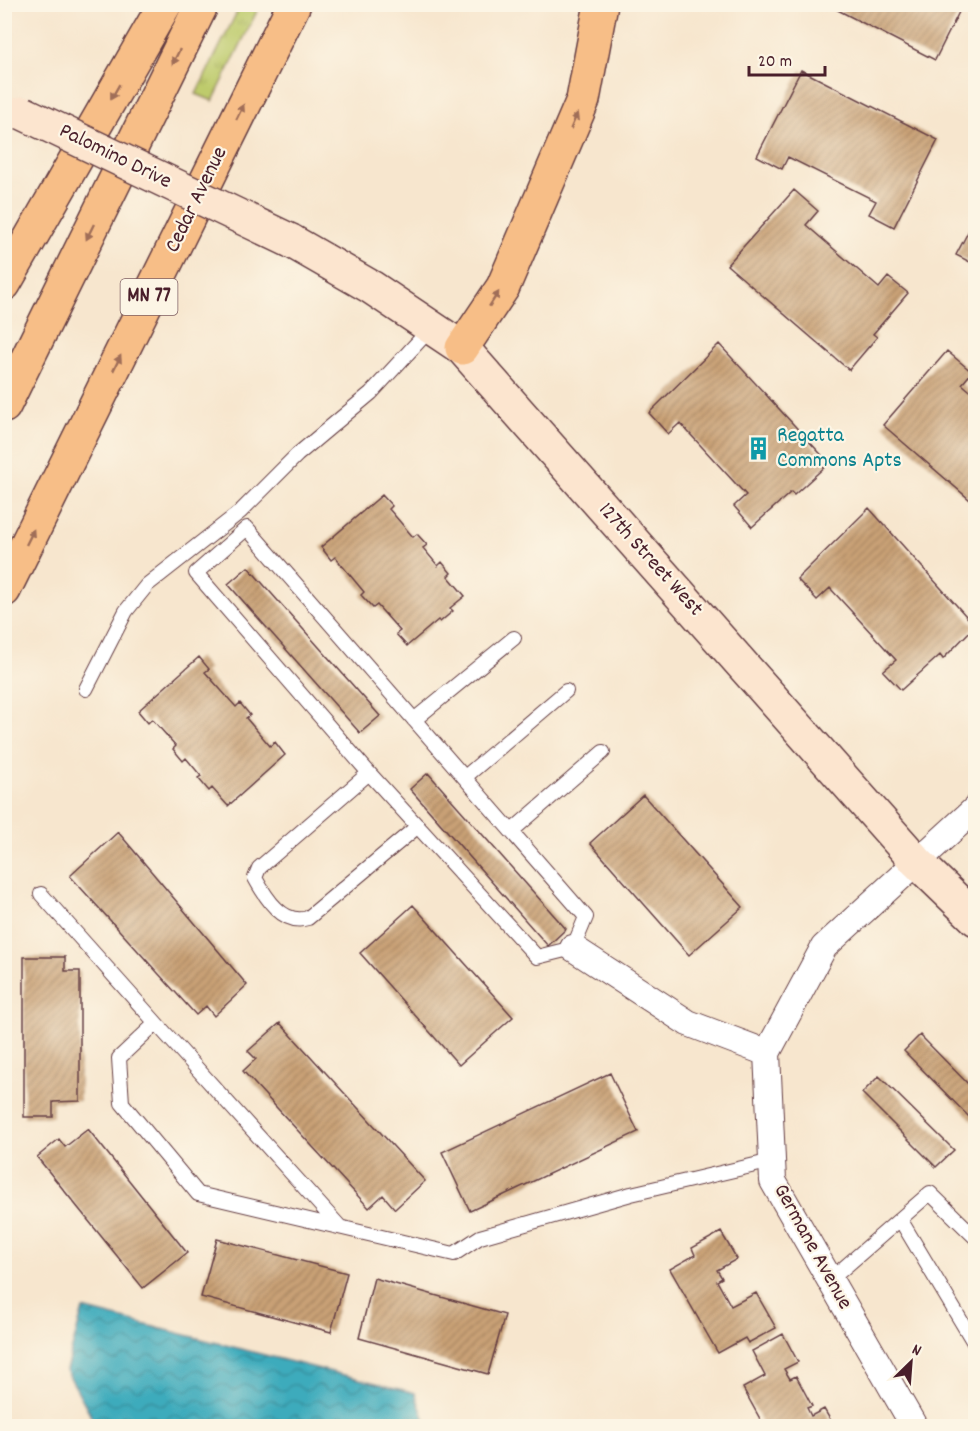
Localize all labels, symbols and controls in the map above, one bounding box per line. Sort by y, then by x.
scale bar [749,39,826,77]
one-way arrow [172,48,182,66]
text: 20 m [758,50,792,75]
one-way arrow [110,83,120,100]
one-way arrow [236,104,245,121]
one-way arrow [569,112,579,130]
street label: Palomino Drive [53,116,177,198]
street label: Cedar Avenue [158,142,236,258]
one-way arrow [86,223,95,240]
road number: MN 77 [120,279,178,315]
one-way arrow [488,291,499,307]
one-way arrow [112,354,121,371]
place label: Regatta Commons Apts [777,421,902,477]
building icon: Regatta Commons Apts [746,436,772,462]
street label: 127th Street West [590,496,710,624]
one-way arrow [26,529,35,546]
street label: Germane Avenue [765,1178,859,1316]
north arrow [881,1332,941,1392]
text: N [908,1339,925,1363]

